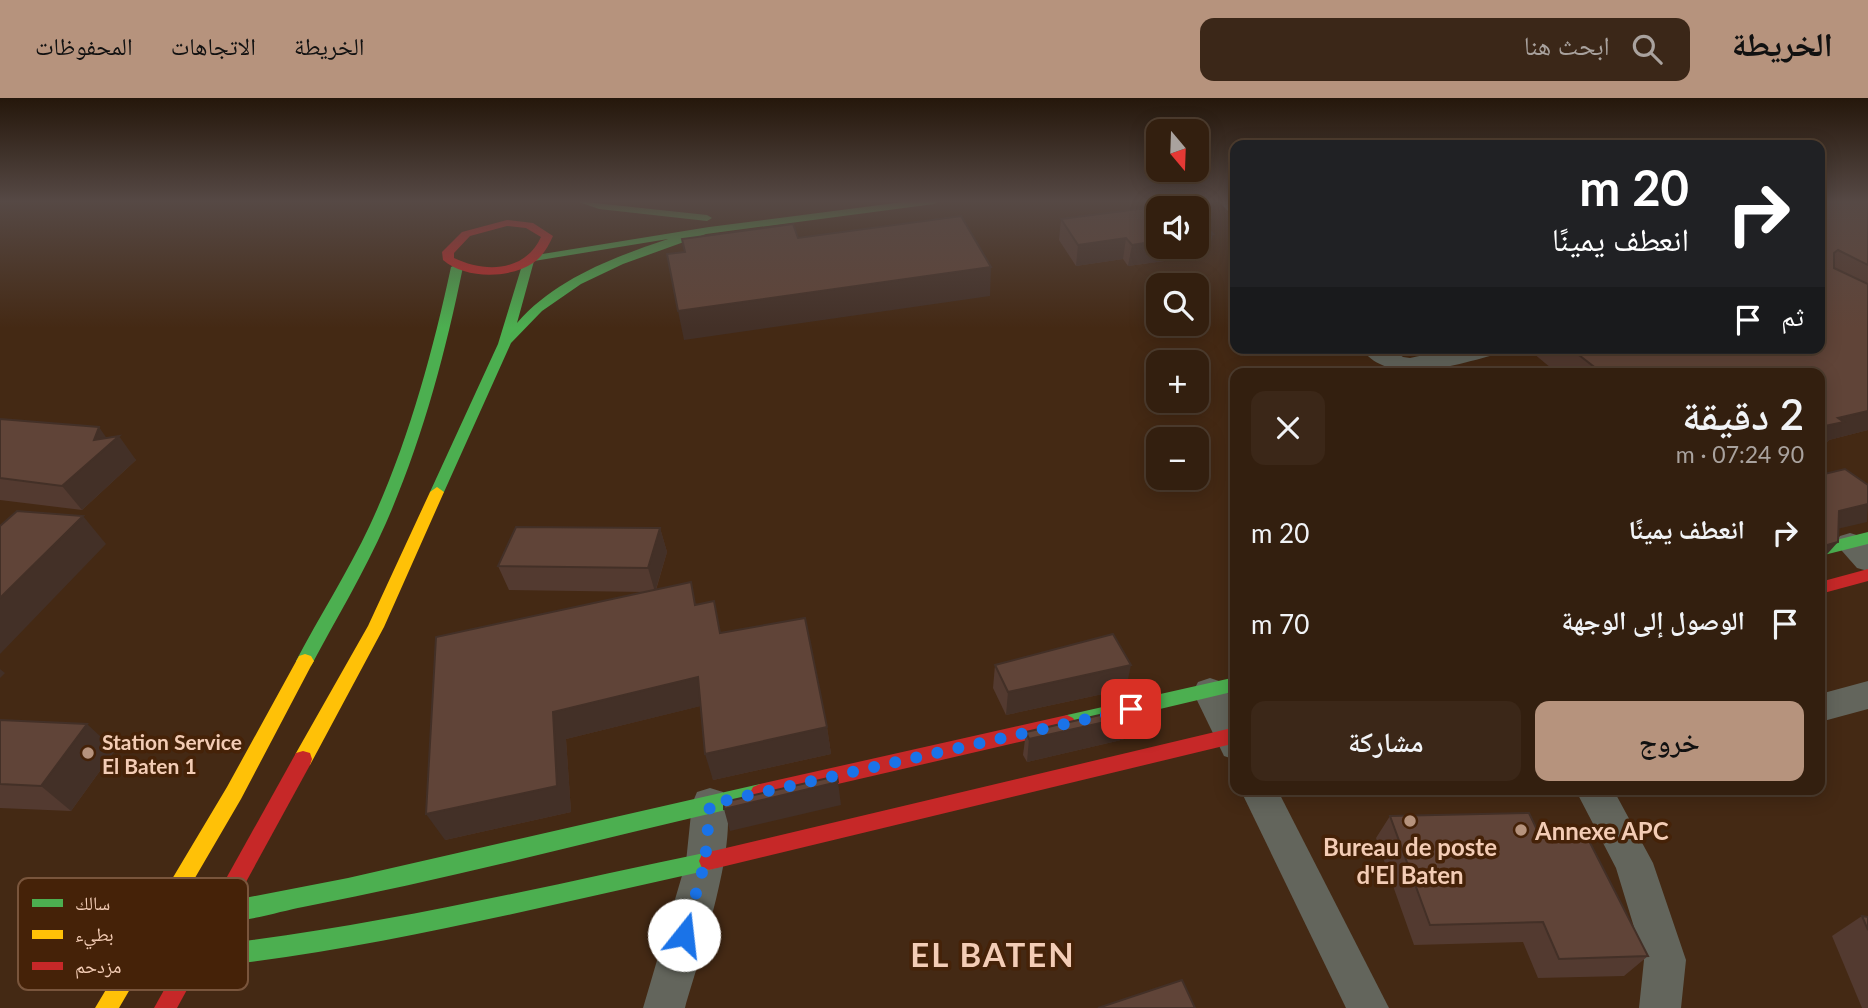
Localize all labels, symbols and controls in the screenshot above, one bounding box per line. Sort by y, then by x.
search box [1200,18,1690,81]
text: الخريطة [1732,23,1833,63]
text: ابحث هنا [1524,29,1610,61]
icon: search [1628,30,1666,68]
text: المحفوظات [35,31,133,60]
text: الاتجاهات [171,31,256,60]
text: الخريطة [294,31,365,60]
north arrow [1146,119,1209,182]
map controls [1146,119,1209,490]
text: 20 m [1579,158,1689,216]
icon: right [1713,168,1804,259]
button: sound [1146,196,1209,259]
text: انعطف يمينًا [1552,219,1689,258]
button: search [1146,273,1209,336]
text: ثم [1781,300,1804,332]
icon: arrive [1729,301,1767,339]
button: + [1146,350,1209,413]
text: 2 دقيقة [1682,389,1804,439]
button: close [1251,391,1325,465]
button: − [1146,427,1209,490]
text: 90 m · 07:24 [1676,440,1804,468]
text: انعطف يمينًا [1628,513,1745,545]
icon: right [1766,514,1804,552]
text: 20 m [1251,517,1309,549]
text: الوصول إلى الوجهة [1561,604,1745,636]
icon: arrive [1766,605,1804,643]
text: 70 m [1251,608,1309,640]
pin [1101,679,1161,739]
icon: arrive [1112,690,1150,728]
button: مشاركة [1251,701,1521,781]
button: خروج [1535,701,1804,781]
place label: Station Service El Baten 1 [102,729,242,778]
marker: Station Service El Baten 1 [80,745,96,761]
marker: Bureau de poste d'El Baten [1402,813,1418,829]
place label: Annexe APC [1534,816,1669,845]
marker: Annexe APC [1513,822,1529,838]
place label: Bureau de poste d'El Baten [1323,832,1497,889]
legend [18,878,248,990]
text: سالك [75,891,110,914]
position arrow [647,898,721,972]
text: بطيء [75,922,114,950]
district label: EL BATEN [910,934,1076,974]
text: مزدحم [75,954,121,979]

